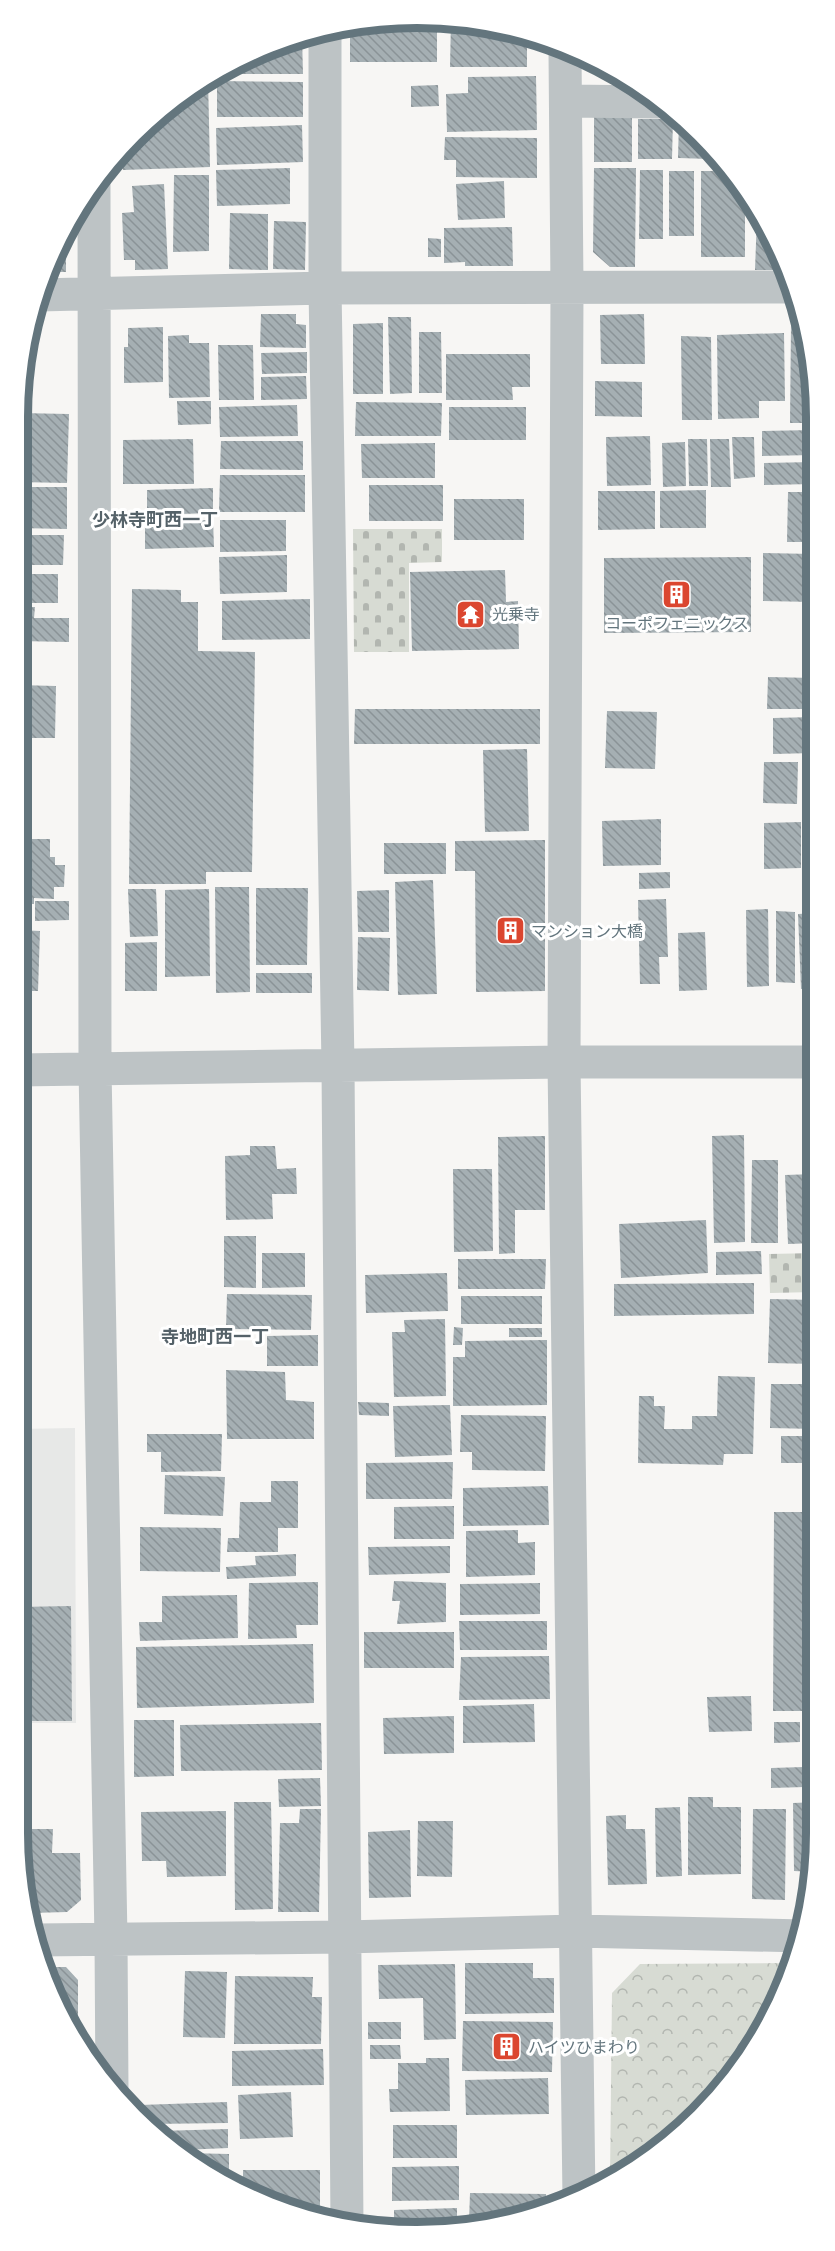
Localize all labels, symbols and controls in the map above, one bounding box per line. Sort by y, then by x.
district label: 少林寺町西一丁 [92,509,218,531]
building icon: コーポフェニックス [661,579,693,611]
temple icon: 光乗寺 [455,598,487,630]
place label: 光乗寺 [492,605,540,624]
place label: コーポフェニックス [605,614,749,633]
building icon: マンション大橋 [494,915,526,947]
place label: マンション大橋 [531,922,643,941]
district label: 寺地町西一丁 [161,1326,269,1348]
building icon: ハイツひまわり [491,2031,523,2063]
place label: ハイツひまわり [528,2038,640,2057]

